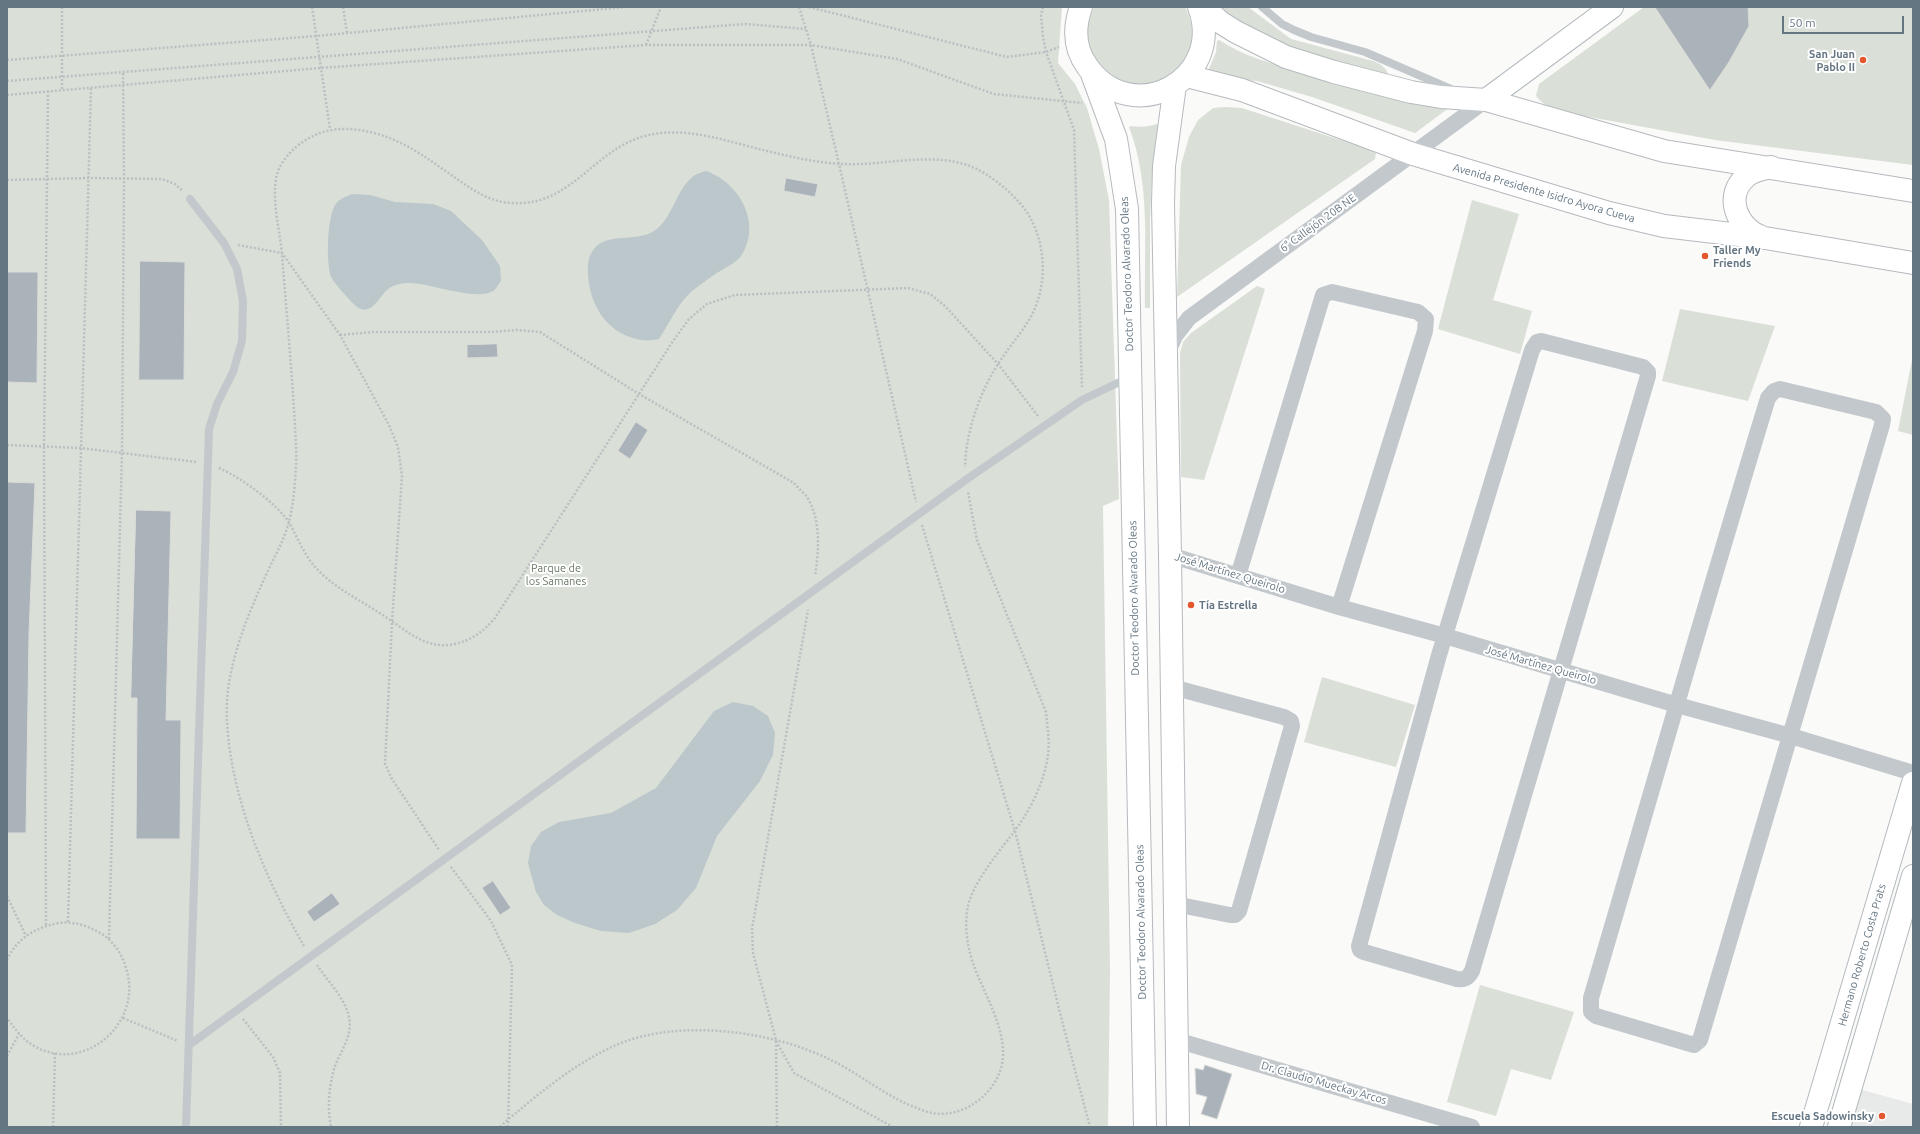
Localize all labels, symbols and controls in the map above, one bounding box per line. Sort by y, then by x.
scale bar [1784,8,1906,34]
text: 50 m [1789,16,1816,29]
place label: San Juan Pablo II [1809,47,1855,73]
marker: San Juan Pablo II [1858,55,1868,65]
street label: Avenida Presidente Isidro Ayora Cueva [1451,161,1637,225]
street label: 6° Callejón 20B NE [1278,191,1358,255]
street label: Doctor Teodoro Alvarado Oleas [1118,196,1136,352]
place label: Taller My Friends [1713,243,1761,269]
marker: Taller My Friends [1700,251,1710,261]
street label: Doctor Teodoro Alvarado Oleas [1126,520,1142,676]
street label: José Martínez Queirolo [1173,550,1287,596]
park label: Parque de los Samanes [526,561,586,587]
place label: Tía Estrella [1199,598,1258,612]
marker: Tía Estrella [1186,600,1196,610]
street label: José Martínez Queirolo [1484,643,1598,687]
street label: Doctor Teodoro Alvarado Oleas [1133,844,1149,1000]
street label: Hermano Roberto Costa Prats [1835,882,1889,1028]
street label: Dr. Claudio Mueckay Arcos [1260,1059,1388,1107]
place label: Escuela Sadowinsky [1771,1109,1874,1123]
marker: Escuela Sadowinsky [1877,1111,1887,1121]

